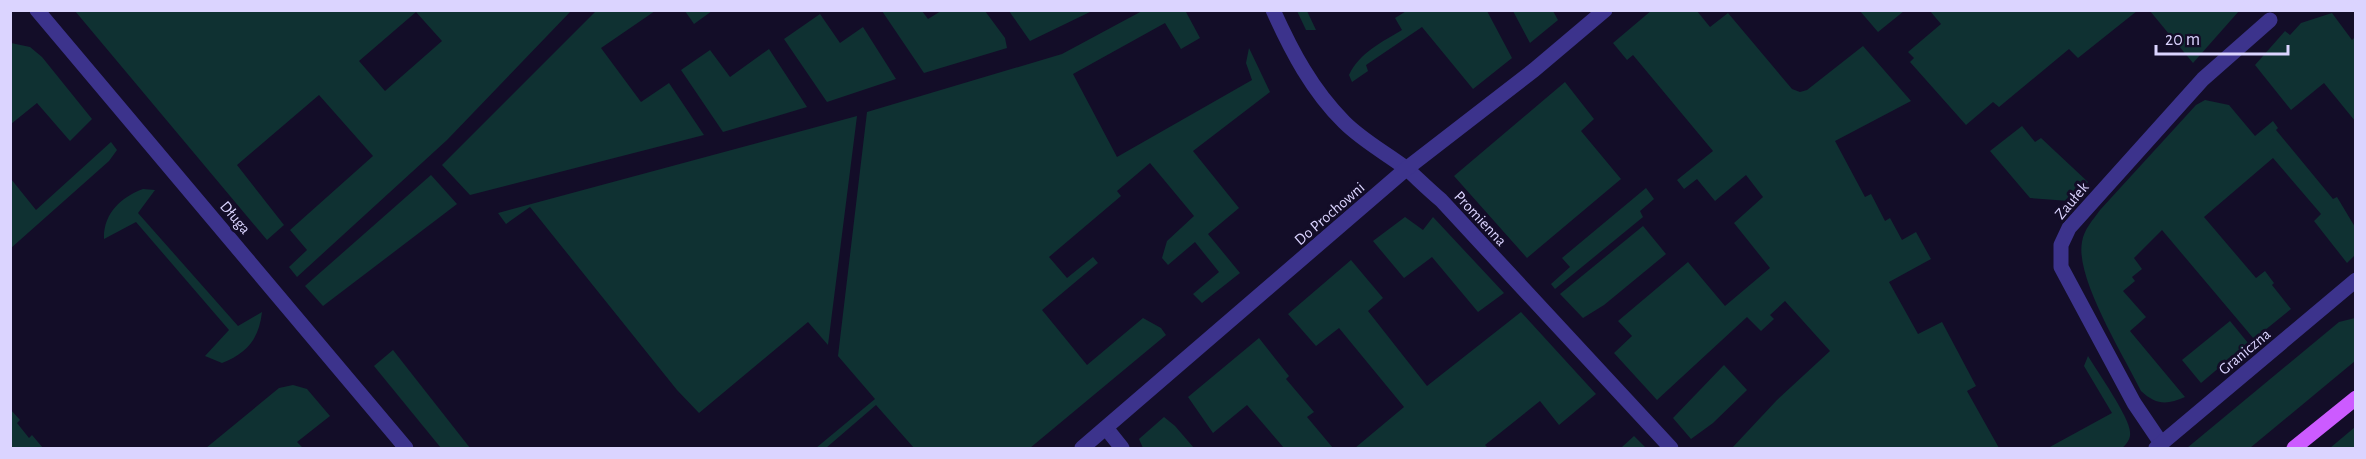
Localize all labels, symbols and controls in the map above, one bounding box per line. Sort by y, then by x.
scale bar [2156,18,2288,56]
text: 20 m [2165,31,2200,49]
street label: Do Prochowni [1292,179,1368,248]
street label: Zaułek [2052,179,2092,222]
street label: Promienna [1451,188,1510,249]
street label: Długa [217,198,253,237]
street label: Graniczna [2216,326,2274,378]

